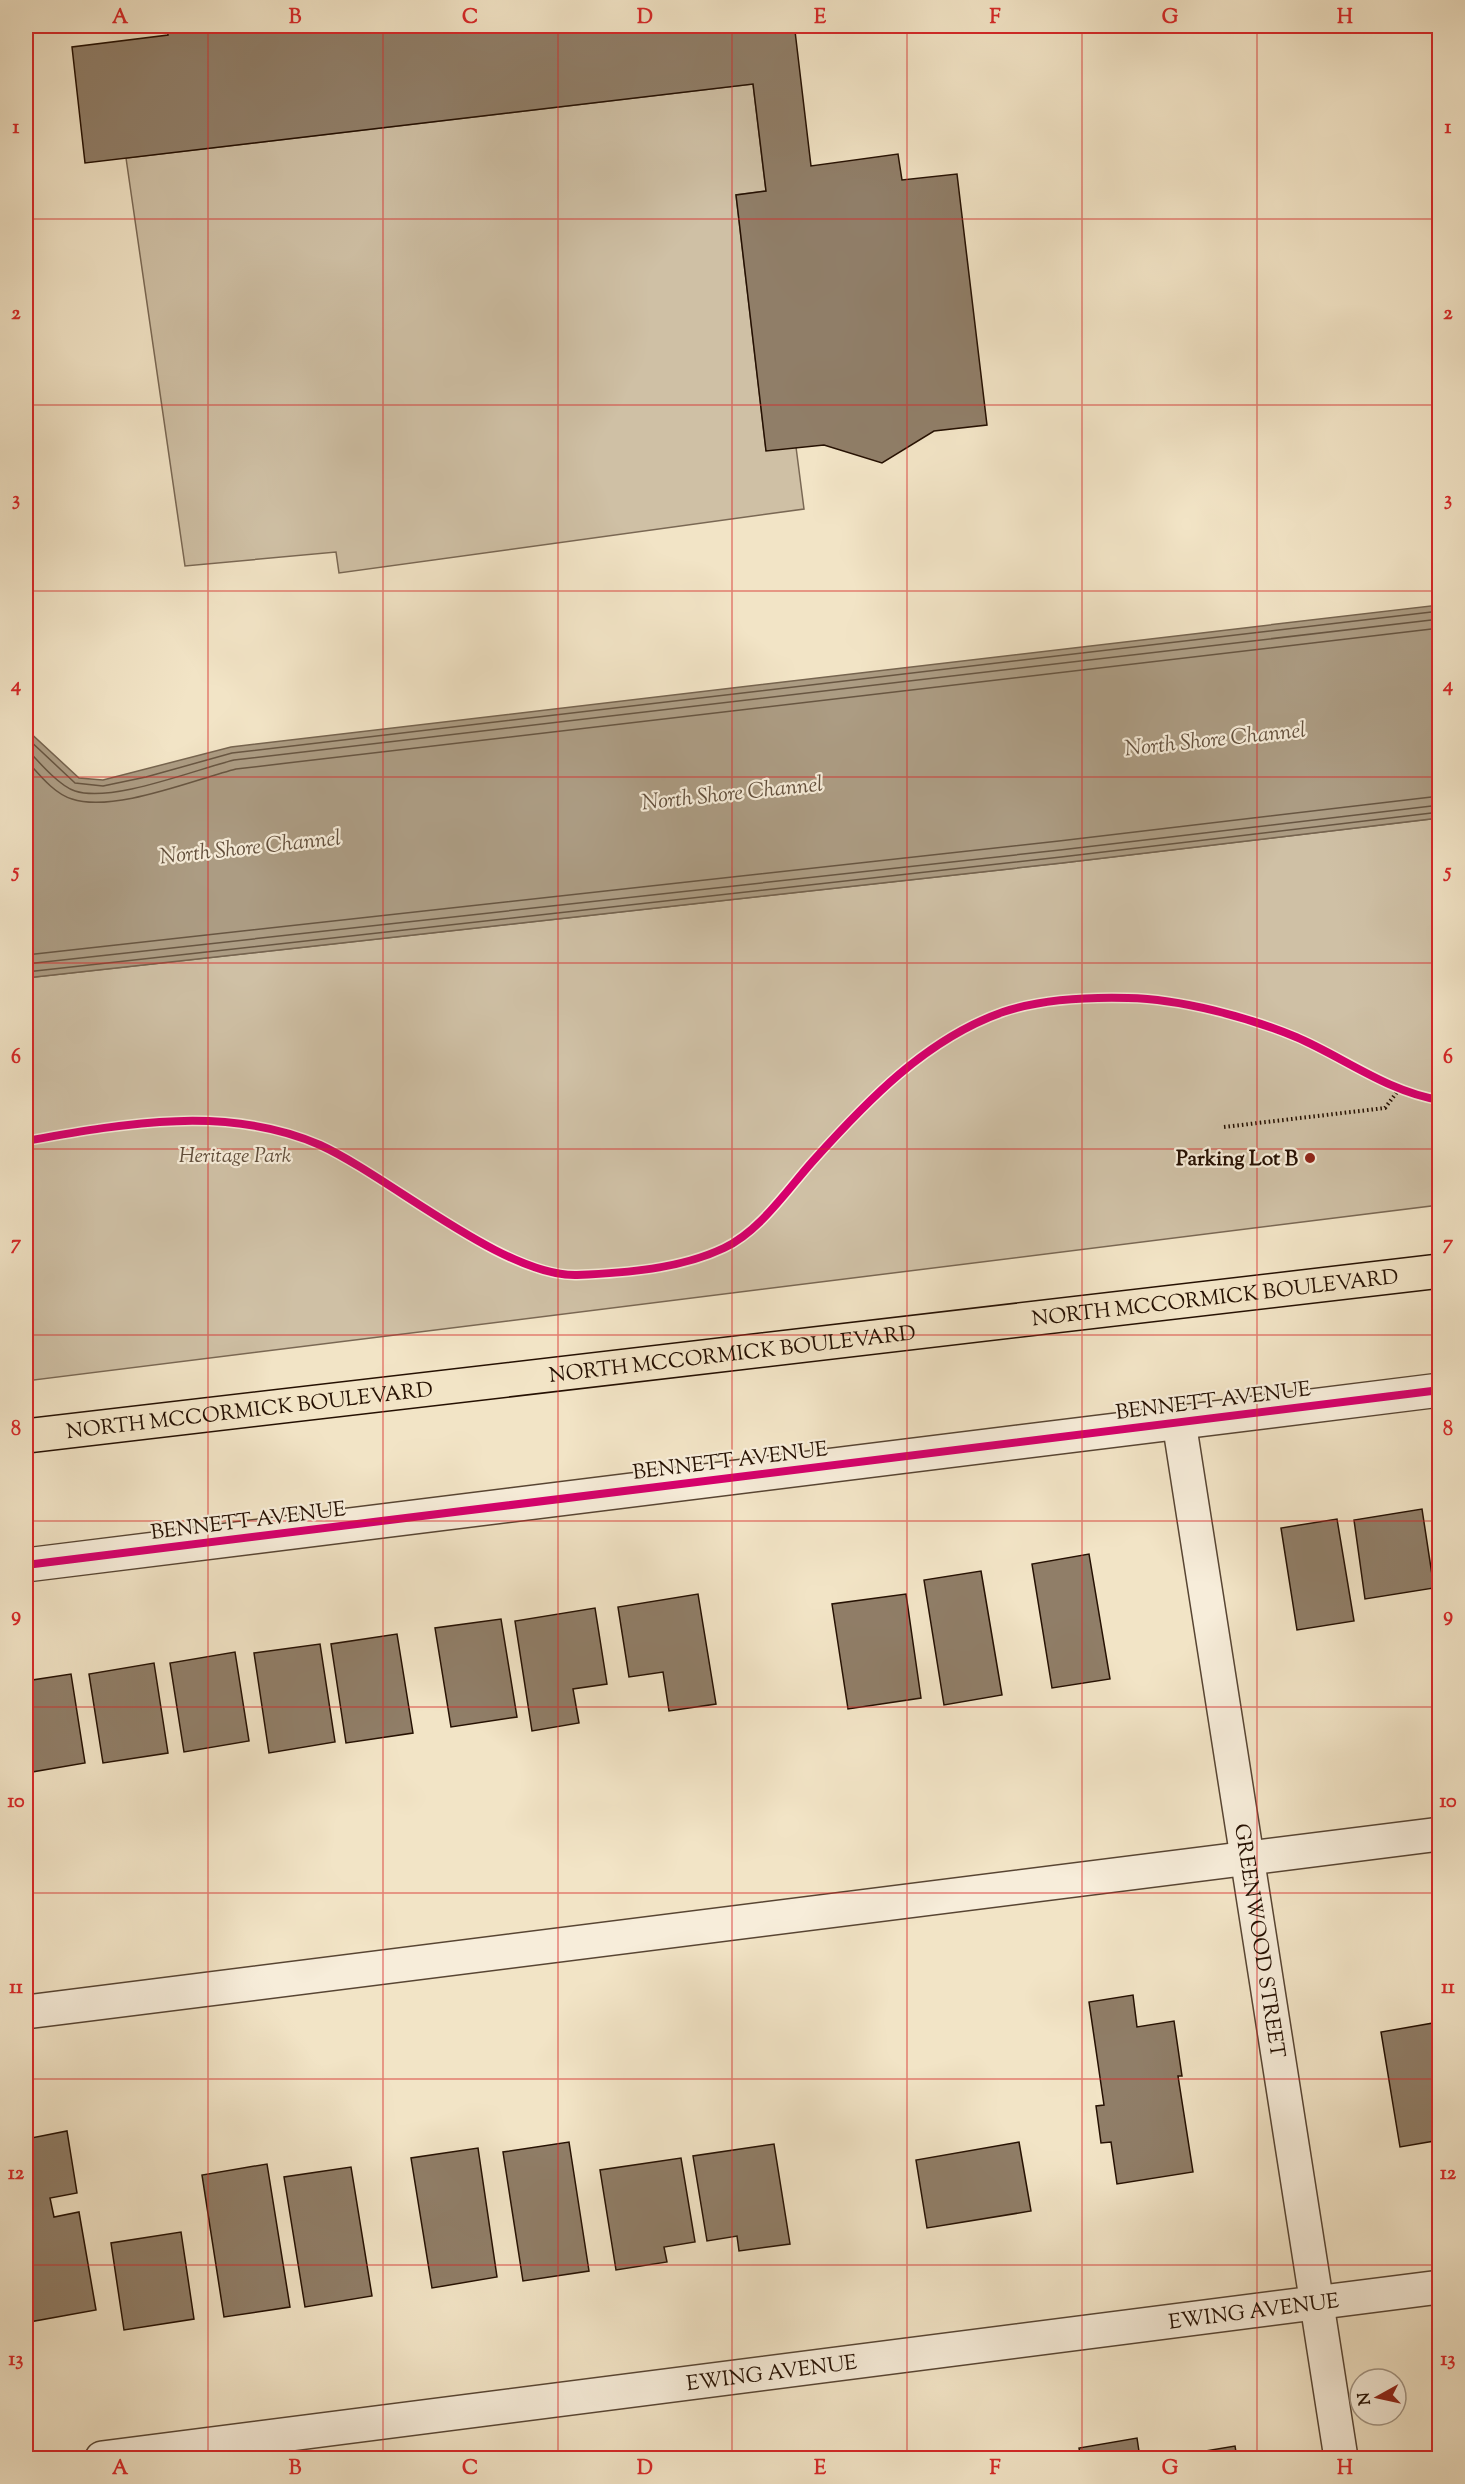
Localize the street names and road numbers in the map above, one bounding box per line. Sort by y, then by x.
street label: NORTH MCCORMICK BOULEVARD [1030,1263,1400,1336]
street label: NORTH MCCORMICK BOULEVARD [547,1319,917,1392]
street label: BENNETT AVENUE [1114,1375,1313,1429]
street label: NORTH MCCORMICK BOULEVARD [65,1376,435,1448]
street label: BENNETT AVENUE [631,1435,830,1489]
street label: BENNETT AVENUE [149,1495,348,1549]
street label: GREENWOOD STREET [1225,1822,1291,2060]
street label: EWING AVENUE [1167,2287,1341,2339]
street label: EWING AVENUE [685,2349,859,2400]

